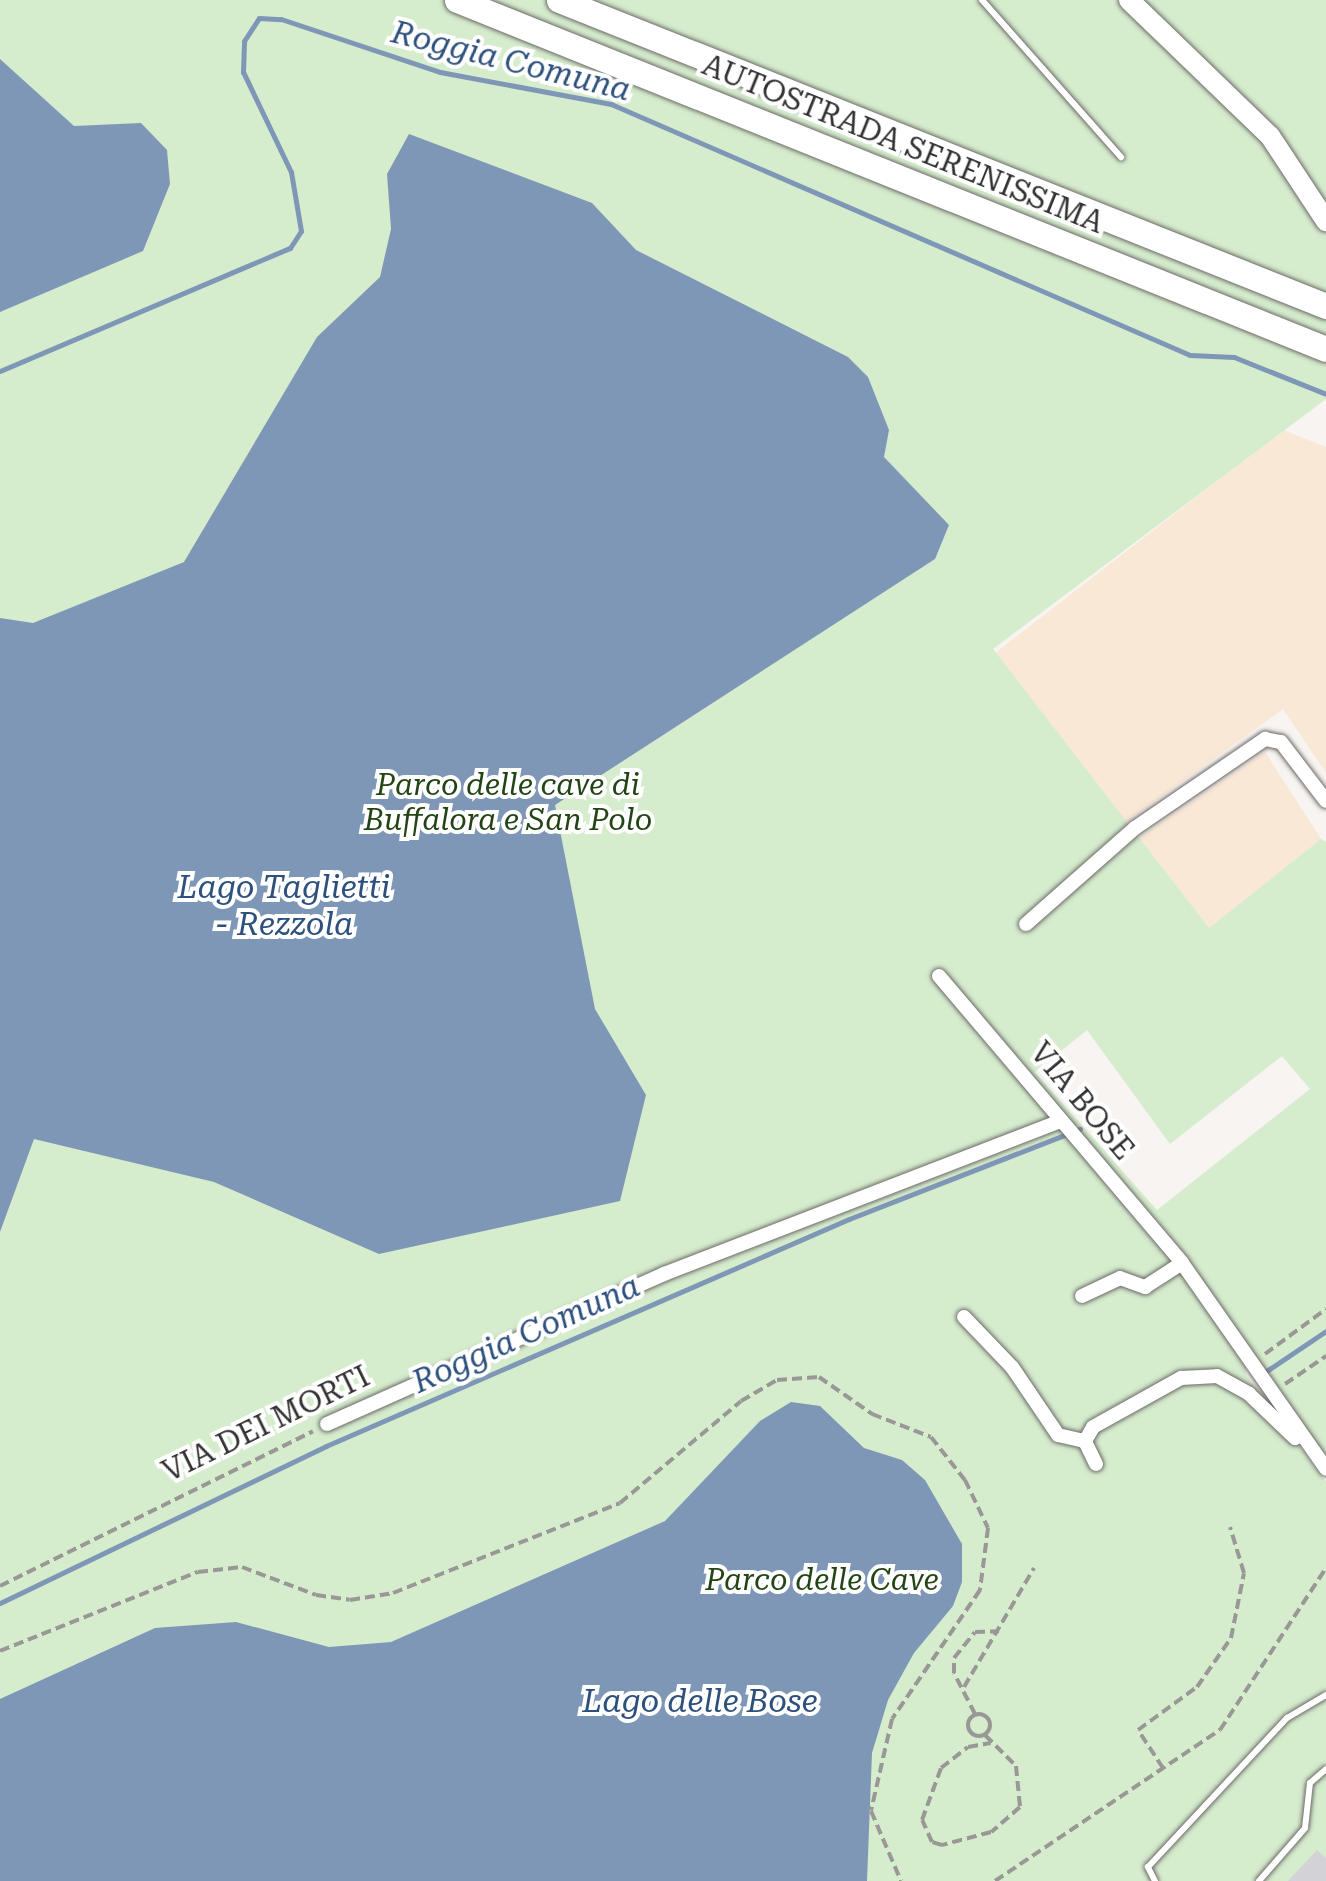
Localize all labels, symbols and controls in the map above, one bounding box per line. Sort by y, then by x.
water label: Roggia Comuna [388,13,634,109]
street label: AUTOSTRADA SERENISSIMA [697,47,1109,241]
park label: Parco delle cave di Buffalora e San Polo [364,767,652,838]
water label: Lago Taglietti - Rezzola [177,869,391,944]
street label: VIA BOSE [1022,1035,1142,1167]
water label: Roggia Comuna [406,1267,646,1401]
street label: VIA DEI MORTI [157,1358,375,1490]
park label: Parco delle Cave [705,1562,939,1598]
water label: Lago delle Bose [582,1682,818,1720]

